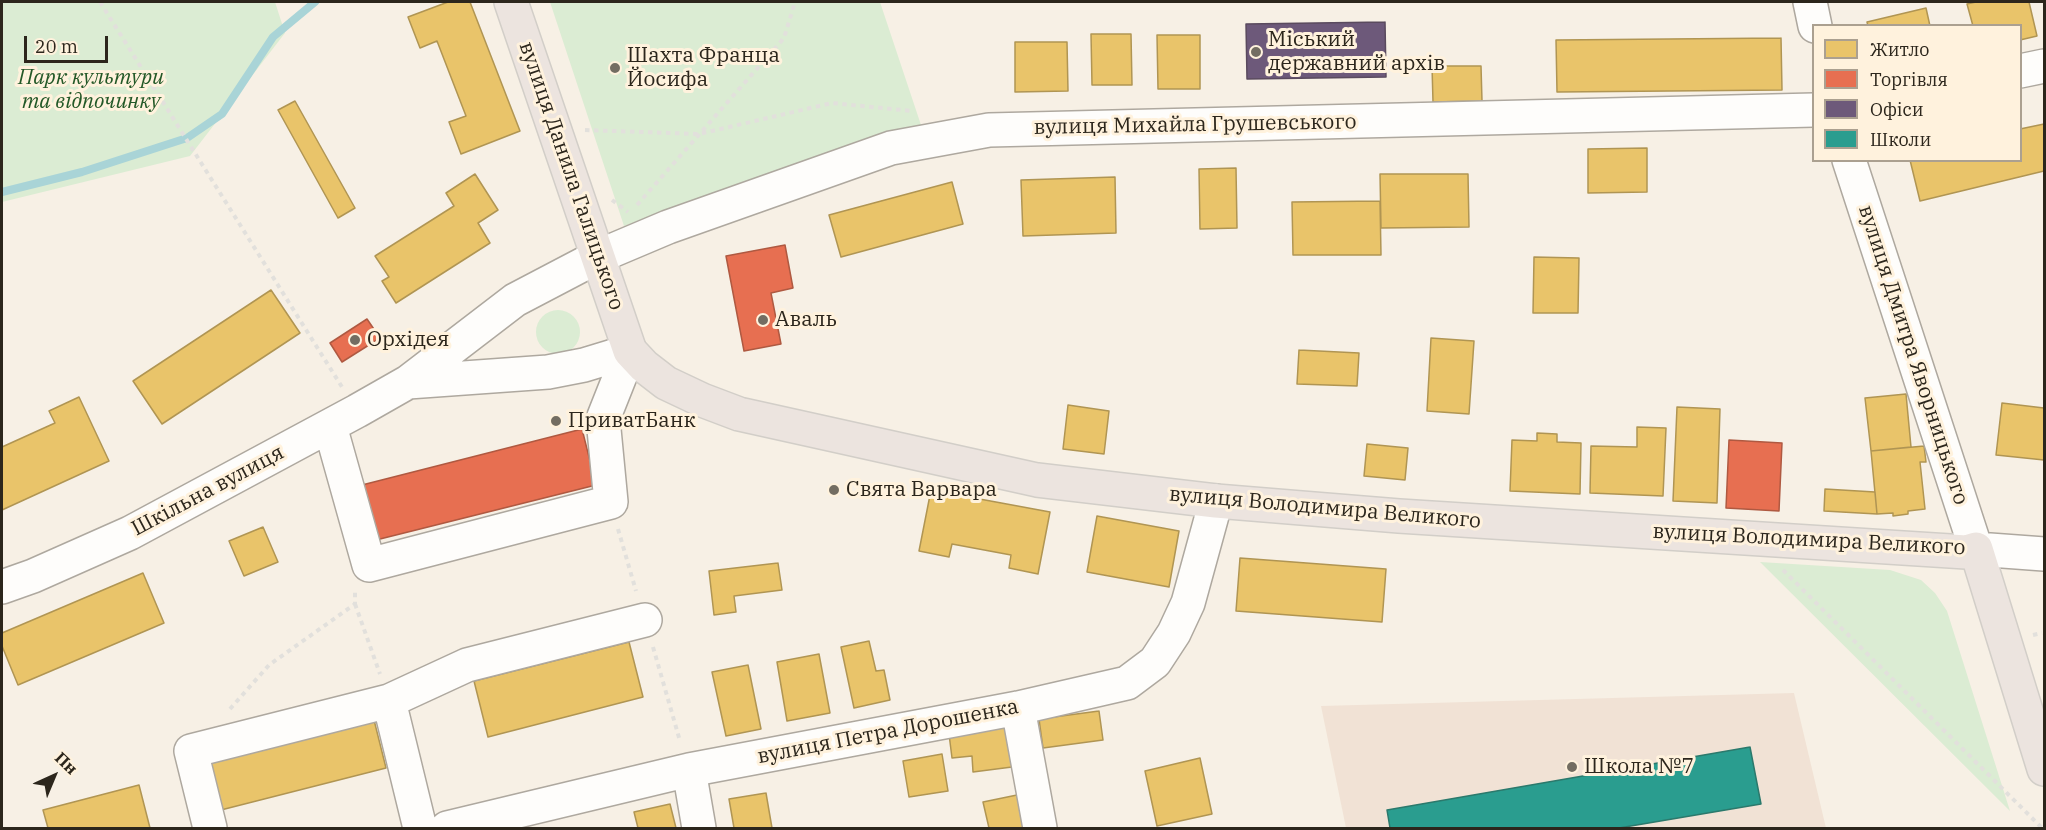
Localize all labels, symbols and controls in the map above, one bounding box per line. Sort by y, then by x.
scale bar [27,24,111,62]
legend [1812,24,2022,162]
place label: Міський державний архів [1268,27,1445,77]
text: 20 m [35,35,78,58]
street label: вулиця Данила Галицького [513,38,629,314]
text: Житло [1870,38,1929,61]
place label: Шахта Франца Йосифа [627,43,780,93]
marker: Міський державний архів [1249,45,1263,59]
marker: Шахта Франца Йосифа [608,61,622,75]
park label: Парк культури та відпочинку [18,65,164,115]
text: Торгівля [1870,68,1948,91]
text: Офіси [1870,98,1924,121]
street label: вулиця Михайла Грушевського [1033,110,1357,140]
text: Школи [1870,128,1931,151]
street label: вулиця Дмитра Яворницького [1853,202,1973,508]
place label: Аваль [775,307,837,333]
marker: Аваль [756,313,770,327]
place label: Орхідея [367,327,449,353]
marker: Орхідея [348,333,362,347]
place label: ПриватБанк [568,408,696,434]
marker: ПриватБанк [549,414,563,428]
street label: Шкільна вулиця [127,440,289,542]
place label: Свята Варвара [846,477,997,503]
street label: вулиця Володимира Великого [1168,482,1482,534]
marker: Свята Варвара [827,483,841,497]
street label: вулиця Володимира Великого [1652,519,1966,561]
street label: вулиця Петра Дорошенка [755,694,1021,770]
north arrow [24,746,84,806]
text: Пн [51,748,82,779]
place label: Школа №7 [1584,754,1694,780]
marker: Школа №7 [1565,760,1579,774]

